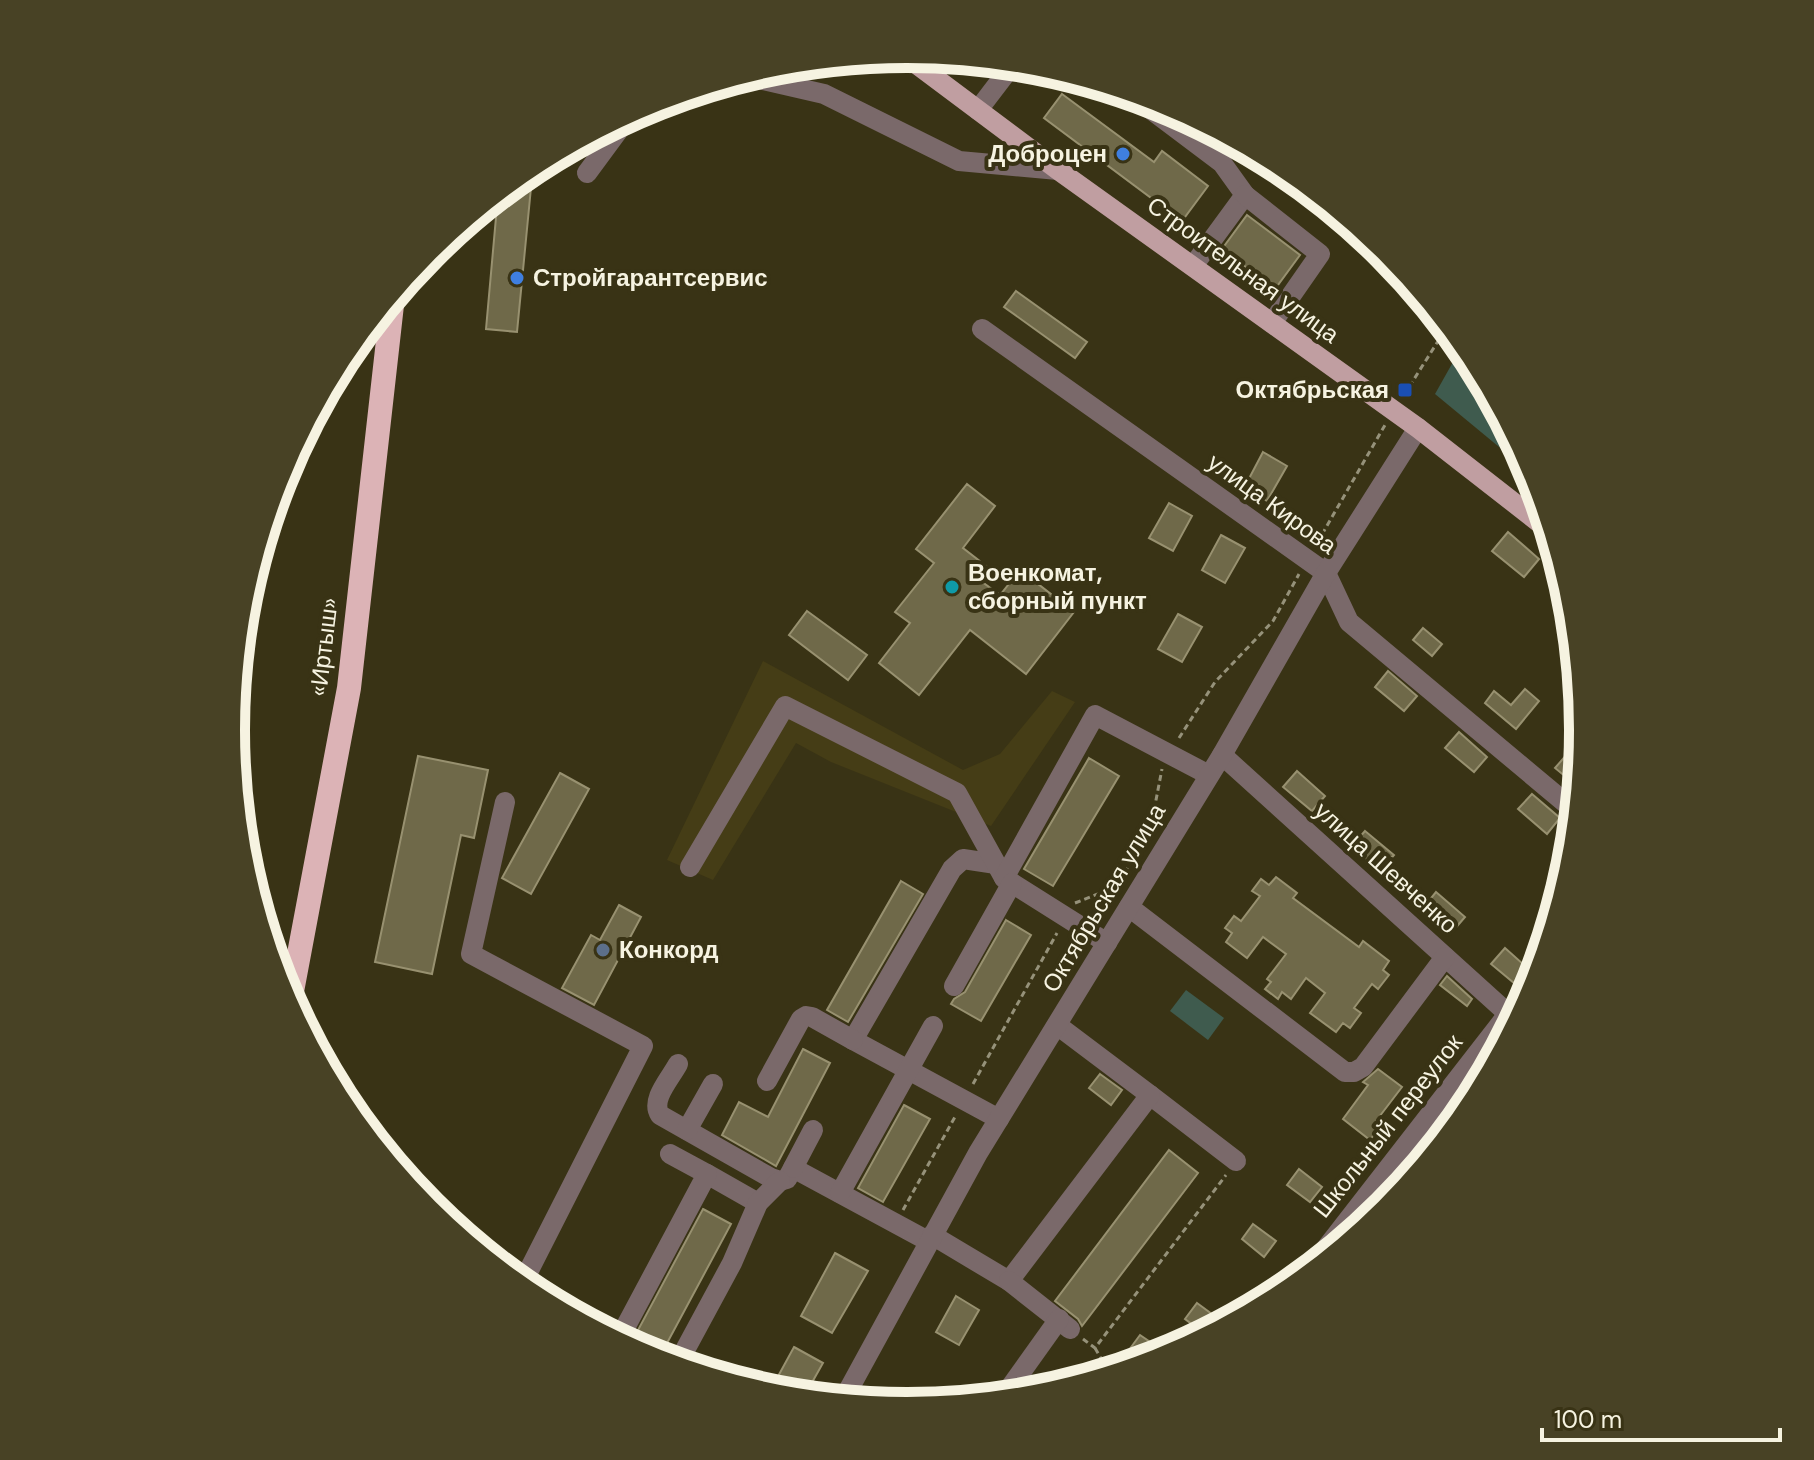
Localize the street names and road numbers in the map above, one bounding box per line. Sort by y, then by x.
street label: Строительная улица [1141,189,1346,350]
street label: улица Кирова [1202,446,1344,561]
street label: «Иртыш» [302,596,345,698]
street label: улица Шевченко [1308,795,1465,940]
street label: Октябрьская улица [1035,797,1172,998]
street label: Школьный переулок [1306,1027,1469,1224]

